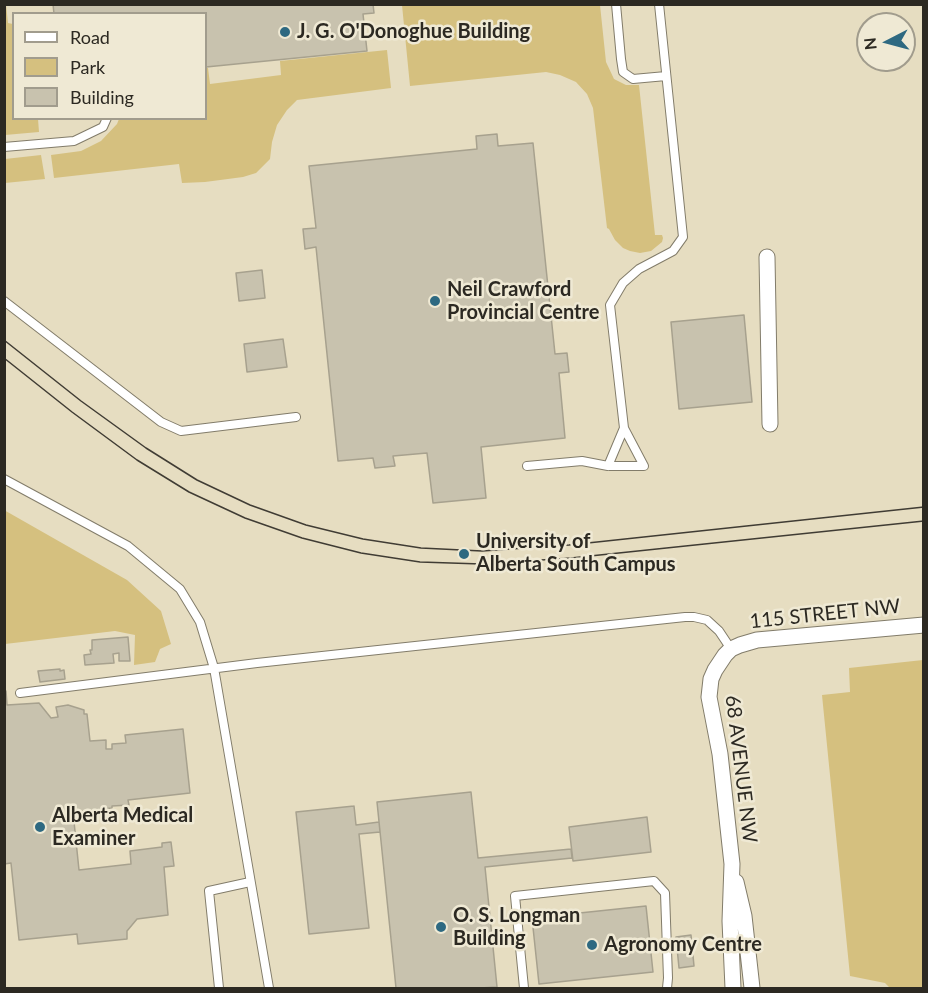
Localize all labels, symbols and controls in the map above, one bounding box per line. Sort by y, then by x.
legend [12,12,207,120]
north arrow [856,12,916,72]
place label: J. G. O'Donoghue Building [297,20,530,44]
marker: J. G. O'Donoghue Building [278,25,292,39]
text: Road [70,26,110,48]
text: N [859,37,880,51]
text: Park [70,56,105,78]
text: Building [70,86,134,108]
place label: Neil Crawford Provincial Centre [447,278,599,325]
marker: Neil Crawford Provincial Centre [428,294,442,308]
place label: University of Alberta South Campus [476,530,676,577]
marker: University of Alberta South Campus [457,547,471,561]
street label: 115 STREET NW [749,594,901,634]
street label: 68 AVENUE NW [720,694,762,844]
place label: Alberta Medical Examiner [52,804,193,851]
marker: Alberta Medical Examiner [33,820,47,834]
place label: O. S. Longman Building [453,904,580,951]
marker: O. S. Longman Building [434,920,448,934]
place label: Agronomy Centre [604,933,762,957]
marker: Agronomy Centre [585,938,599,952]

